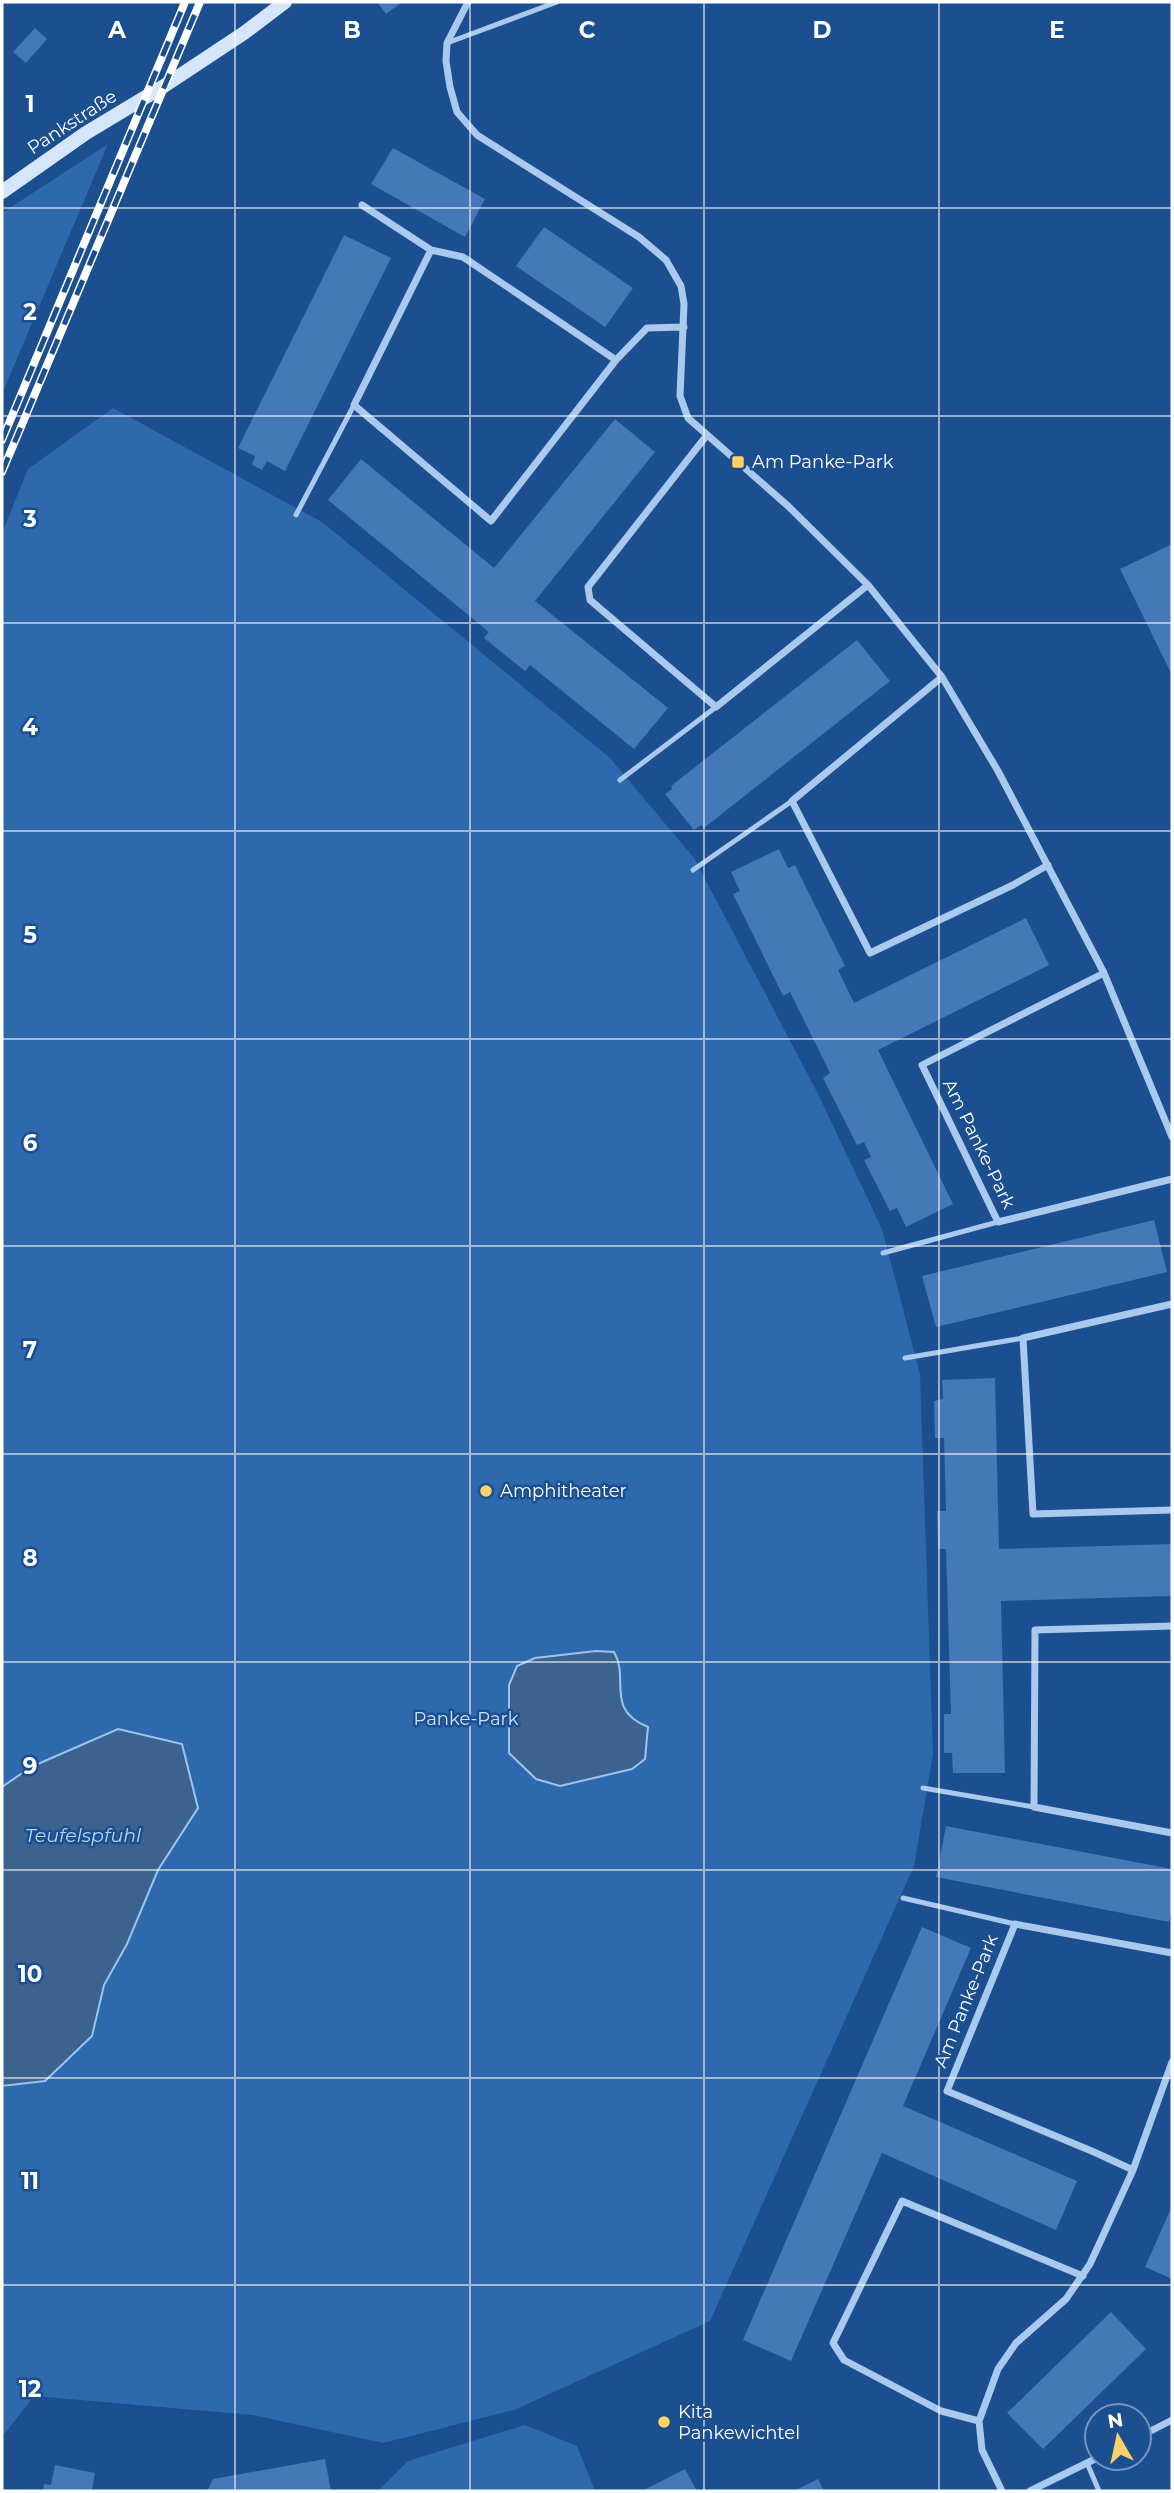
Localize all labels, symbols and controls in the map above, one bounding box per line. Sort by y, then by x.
text: A [107,16,126,44]
text: B [343,16,361,44]
text: C [579,16,596,44]
text: D [813,16,832,44]
text: E [1049,16,1065,44]
street label: Pankstraße [23,85,121,159]
text: 1 [25,90,35,118]
text: 2 [23,298,37,326]
place label: Am Panke-Park [752,451,894,473]
marker: Am Panke-Park [730,454,746,470]
text: 3 [22,505,37,533]
text: 4 [22,713,38,741]
text: 5 [23,921,37,949]
street label: Am Panke-Park [938,1076,1020,1213]
text: 6 [23,1129,38,1157]
text: 7 [23,1336,37,1364]
place label: Amphitheater [500,1480,627,1502]
marker: Amphitheater [478,1483,494,1499]
text: 8 [22,1544,38,1572]
park label: Panke-Park [414,1708,519,1730]
text: 9 [23,1752,37,1780]
water label: Teufelspfuhl [25,1824,142,1847]
street label: Am Panke-Park [929,1931,1003,2071]
text: 10 [18,1960,42,1988]
text: 11 [21,2167,39,2195]
text: 12 [19,2375,41,2403]
place label: Kita Pankewichtel [678,2401,800,2444]
north arrow [1083,2402,1153,2472]
text: N [1106,2408,1125,2433]
marker: Kita Pankewichtel [656,2414,672,2430]

